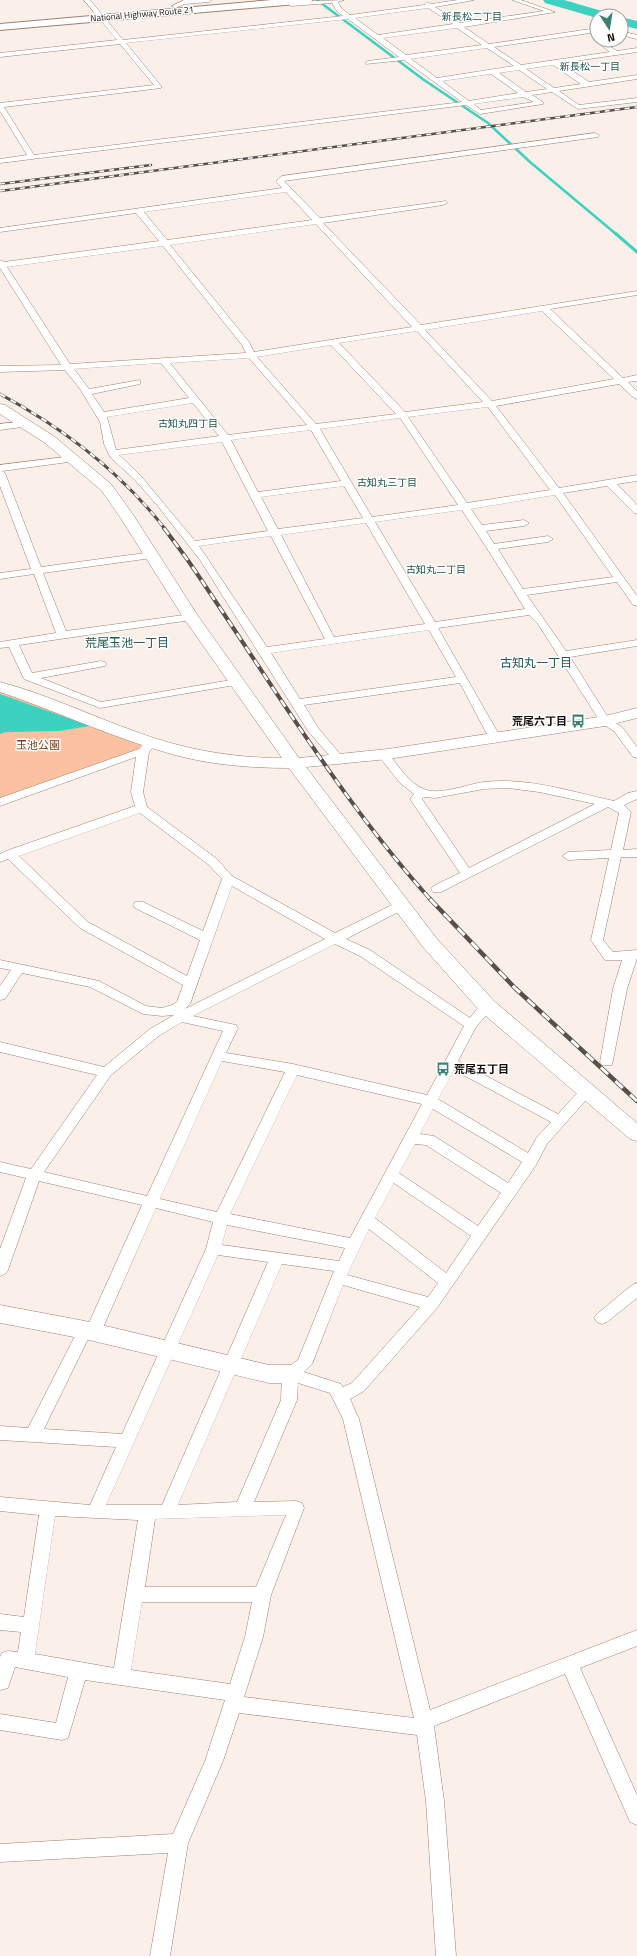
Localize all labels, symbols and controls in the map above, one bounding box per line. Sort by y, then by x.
street label: National Highway Route 21 [90,3,194,24]
north arrow [589,8,629,48]
district label: 新長松二丁目 [442,9,502,24]
text: N [606,29,616,46]
district label: 新長松一丁目 [560,59,620,74]
district label: 古知丸四丁目 [158,416,218,431]
district label: 古知丸三丁目 [357,475,417,490]
district label: 古知丸二丁目 [406,562,466,577]
district label: 荒尾玉池一丁目 [85,633,169,652]
district label: 古知丸一丁目 [500,653,572,672]
place label: 荒尾六丁目 [512,713,567,729]
bus stop icon: 荒尾六丁目 [570,713,586,729]
park label: 玉池公園 [16,737,60,753]
bus stop icon: 荒尾五丁目 [435,1061,451,1077]
place label: 荒尾五丁目 [454,1061,509,1077]

